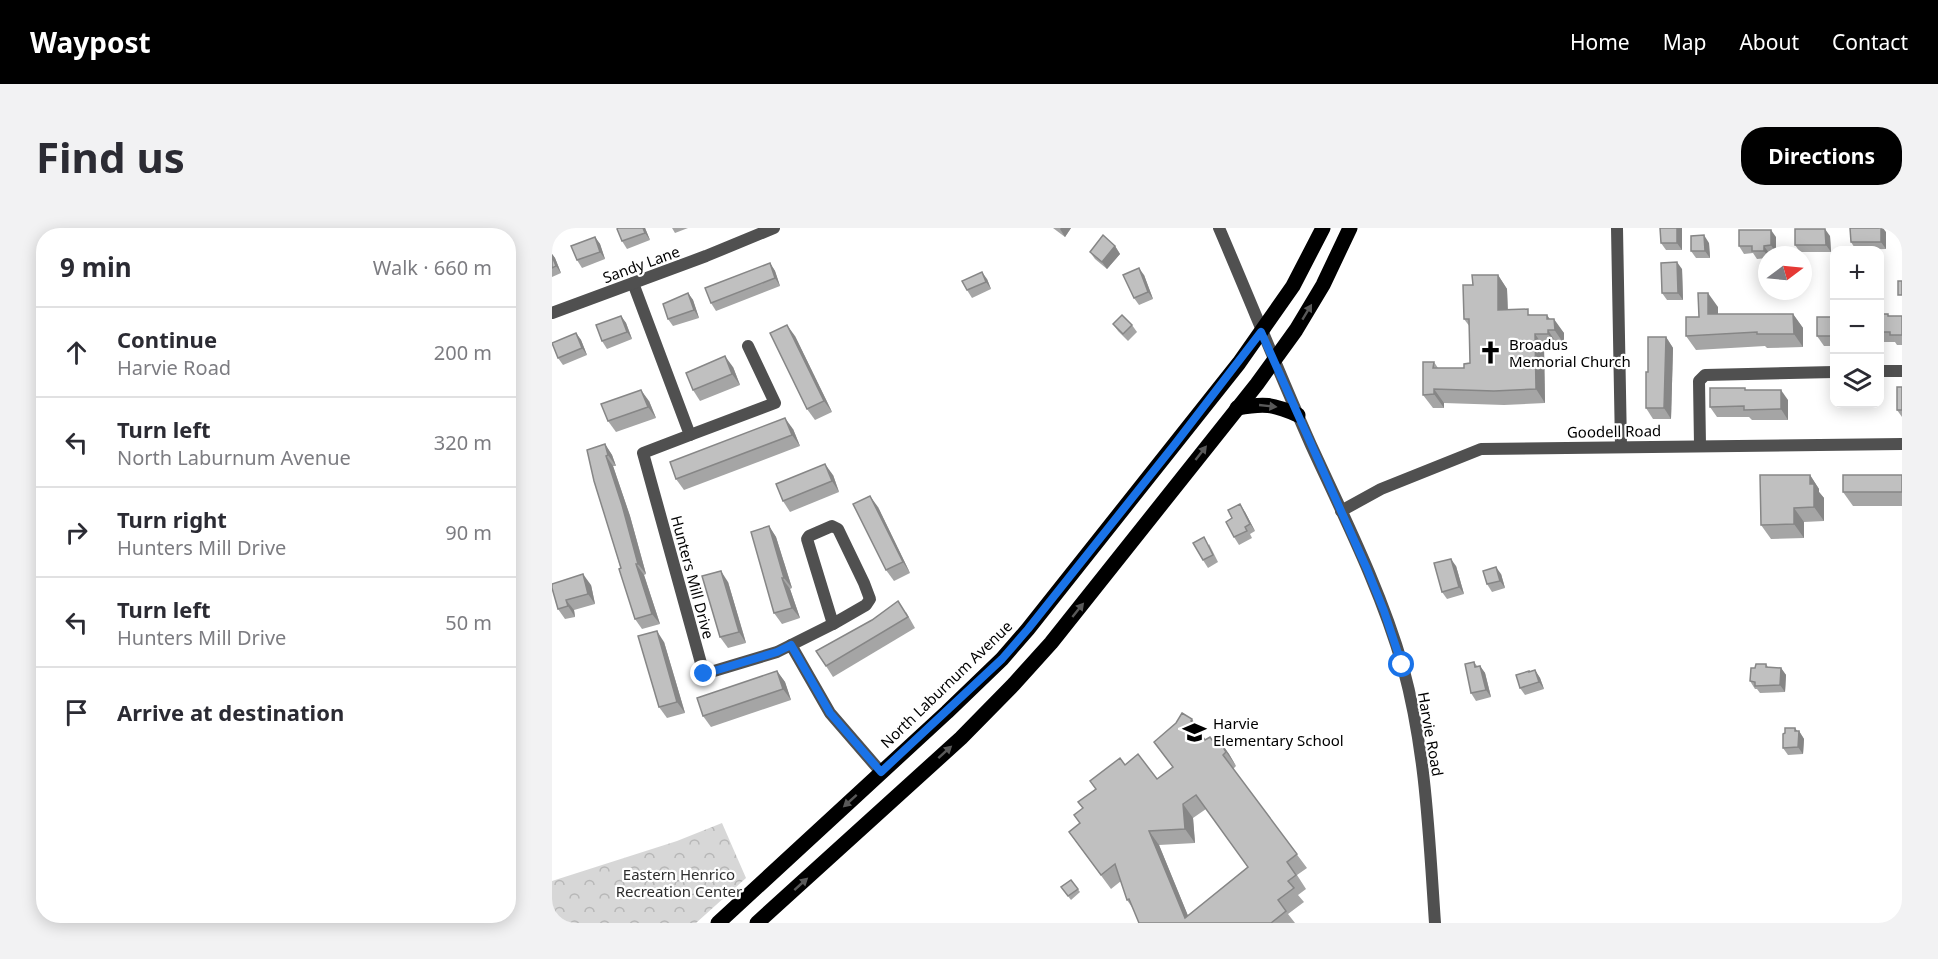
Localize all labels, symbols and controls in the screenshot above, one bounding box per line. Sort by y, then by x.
text: Waypost [30,23,151,61]
text: Home [1570,28,1630,56]
text: Map [1663,28,1706,56]
text: About [1739,28,1799,56]
text: Contact [1832,28,1908,56]
button: Directions [1741,127,1902,185]
text: Find us [36,128,185,185]
street label: Sandy Lane [600,241,682,287]
north arrow [1758,246,1812,300]
map controls [1830,246,1884,408]
button: + [1830,246,1884,300]
text: 9 min [60,249,132,285]
text: Walk · 660 m [373,254,492,281]
button: − [1830,300,1884,354]
one-way arrow [1301,304,1312,320]
text: Continue [117,324,217,354]
place label: Broadus Memorial Church [1509,334,1631,371]
icon: ahead [60,336,93,369]
text: 200 m [434,339,492,366]
church icon: Broadus Memorial Church [1478,340,1504,366]
text: Harvie Road [117,354,231,381]
button: layers [1830,354,1884,408]
one-way arrow [1259,401,1278,411]
text: Turn left [117,414,211,444]
street label: Goodell Road [1567,420,1661,442]
icon: left [60,426,93,459]
text: 320 m [434,429,492,456]
text: North Laburnum Avenue [117,444,351,471]
one-way arrow [1195,446,1207,461]
text: Turn right [117,504,227,534]
street label: Hunters Mill Drive [667,513,719,641]
icon: right [60,516,93,549]
text: 90 m [445,519,492,546]
text: Hunters Mill Drive [117,534,286,561]
text: Turn left [117,594,211,624]
one-way arrow [1071,602,1084,618]
icon: left [60,606,93,639]
text: 50 m [445,609,492,636]
street label: North Laburnum Avenue [876,616,1016,752]
text: Hunters Mill Drive [117,624,286,651]
route start [1388,651,1414,677]
route end [690,660,716,686]
street label: Harvie Road [1414,690,1448,778]
icon: arrive [60,696,93,729]
text: Arrive at destination [117,697,344,727]
place label: Harvie Elementary School [1213,713,1344,750]
school or university icon: Harvie Elementary School [1182,719,1208,745]
one-way arrow [937,746,952,759]
one-way arrow [843,794,858,807]
park label: Eastern Henrico Recreation Center [616,864,742,901]
one-way arrow [793,877,808,891]

